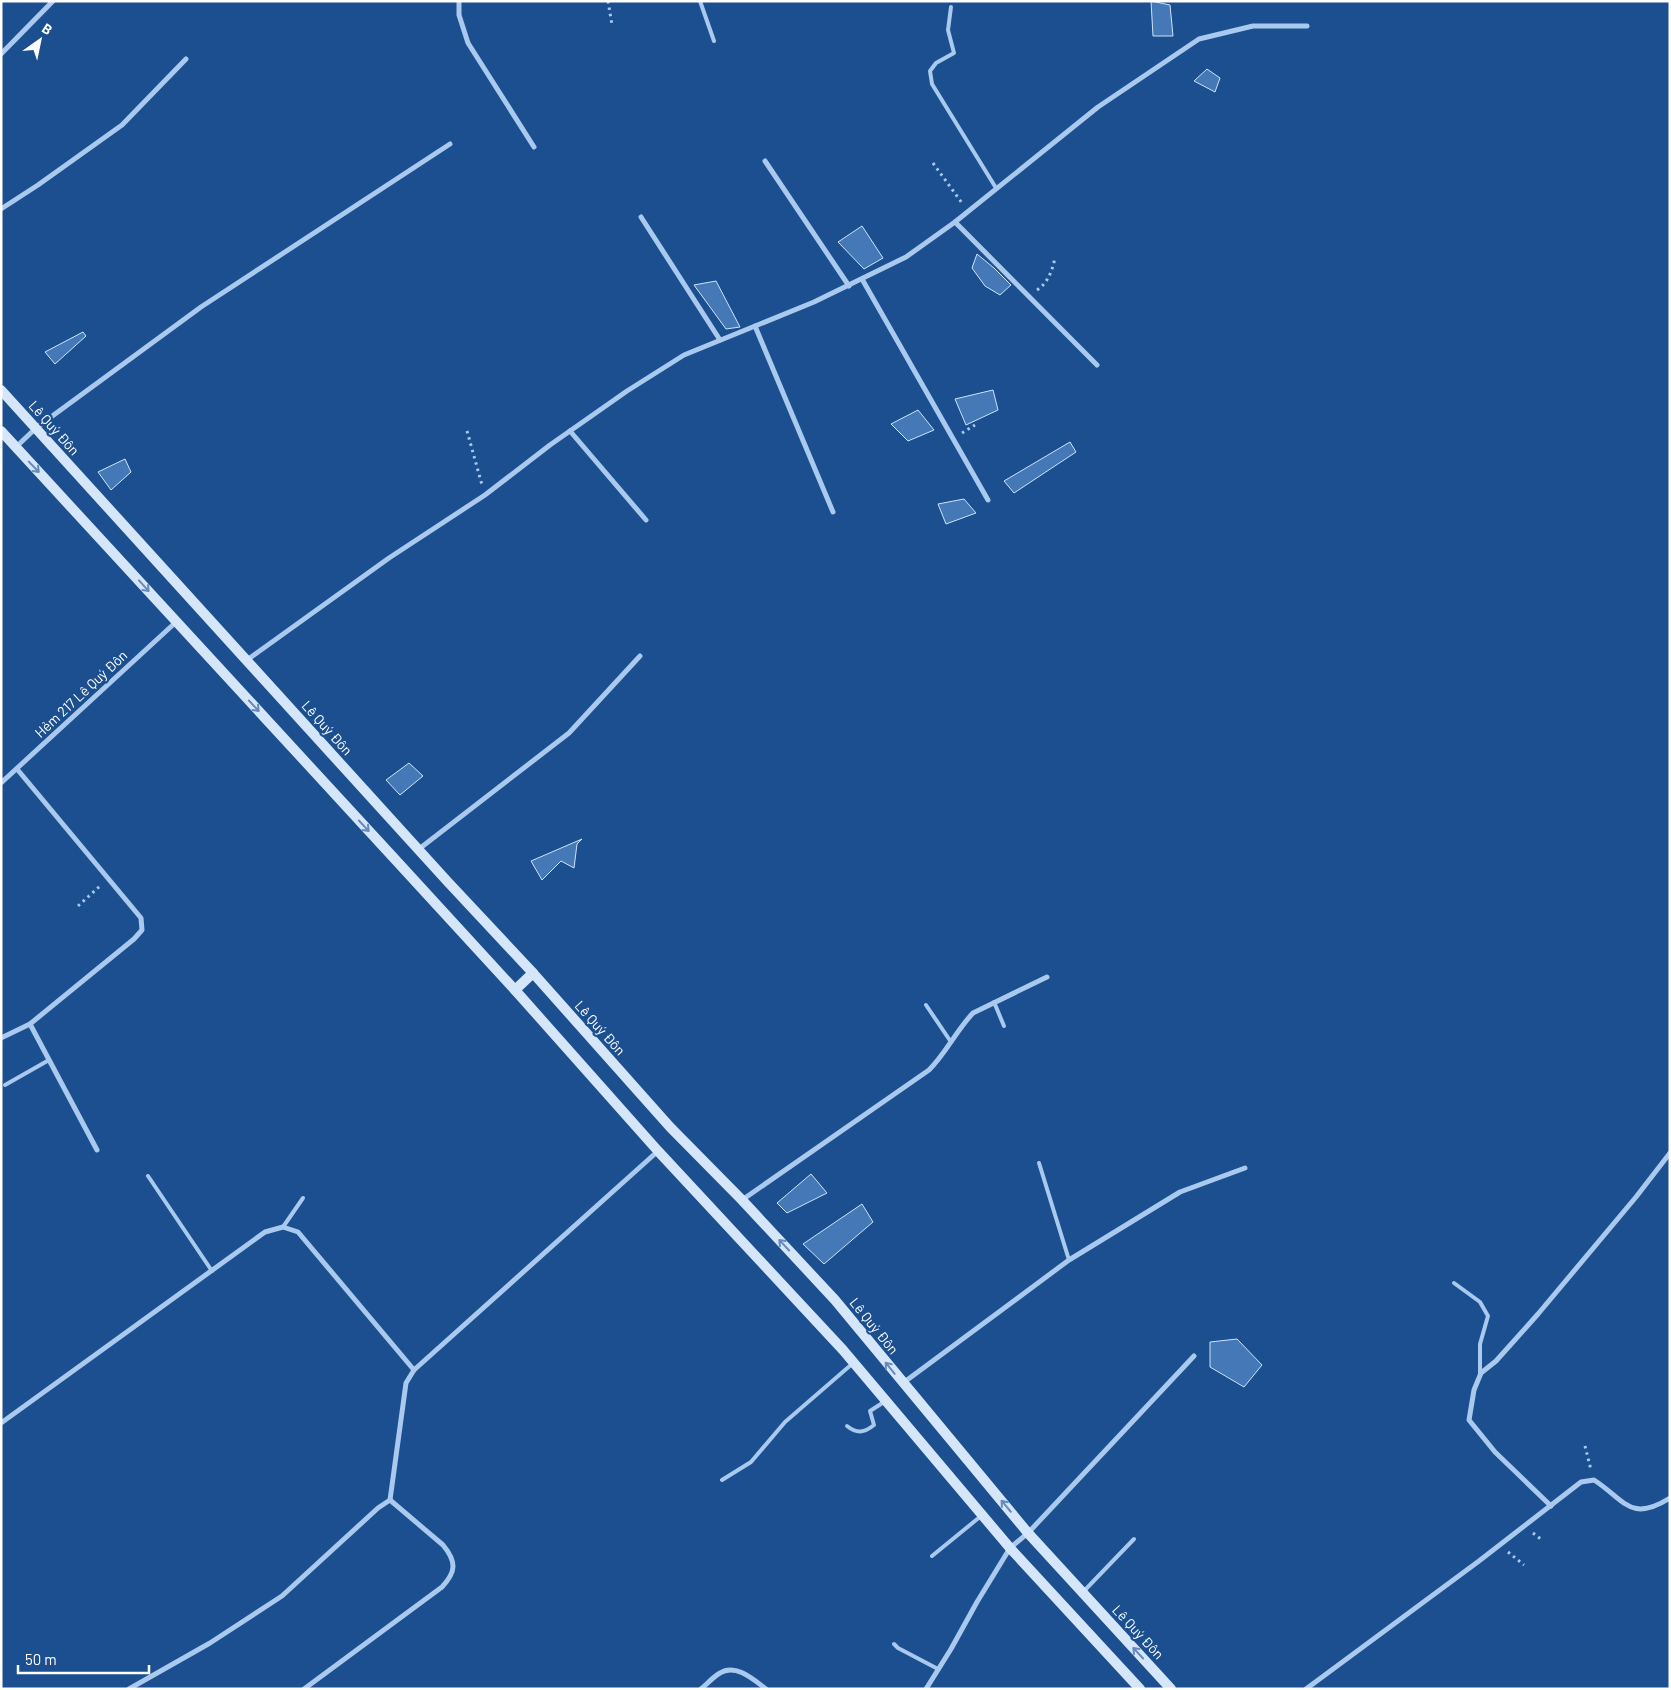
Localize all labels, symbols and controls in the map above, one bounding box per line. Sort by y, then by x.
north arrow [15,15,65,65]
text: B [39,19,56,38]
street label: Lê Quý Đôn [25,397,83,458]
one-way arrow [28,460,40,473]
one-way arrow [139,580,150,593]
street label: Hẻm 217 Lê Quý Đôn [31,646,130,741]
street label: Lê Quý Đôn [298,697,356,758]
one-way arrow [248,700,260,712]
one-way arrow [358,819,370,832]
street label: Lê Quý Đôn [571,997,629,1058]
one-way arrow [778,1239,790,1252]
street label: Lê Quý Đôn [846,1294,902,1357]
one-way arrow [885,1362,896,1375]
one-way arrow [1001,1500,1012,1513]
street label: Lê Quý Đôn [1109,1601,1168,1662]
scale bar [18,1642,149,1674]
one-way arrow [1132,1646,1144,1659]
text: 50 m [25,1650,57,1668]

